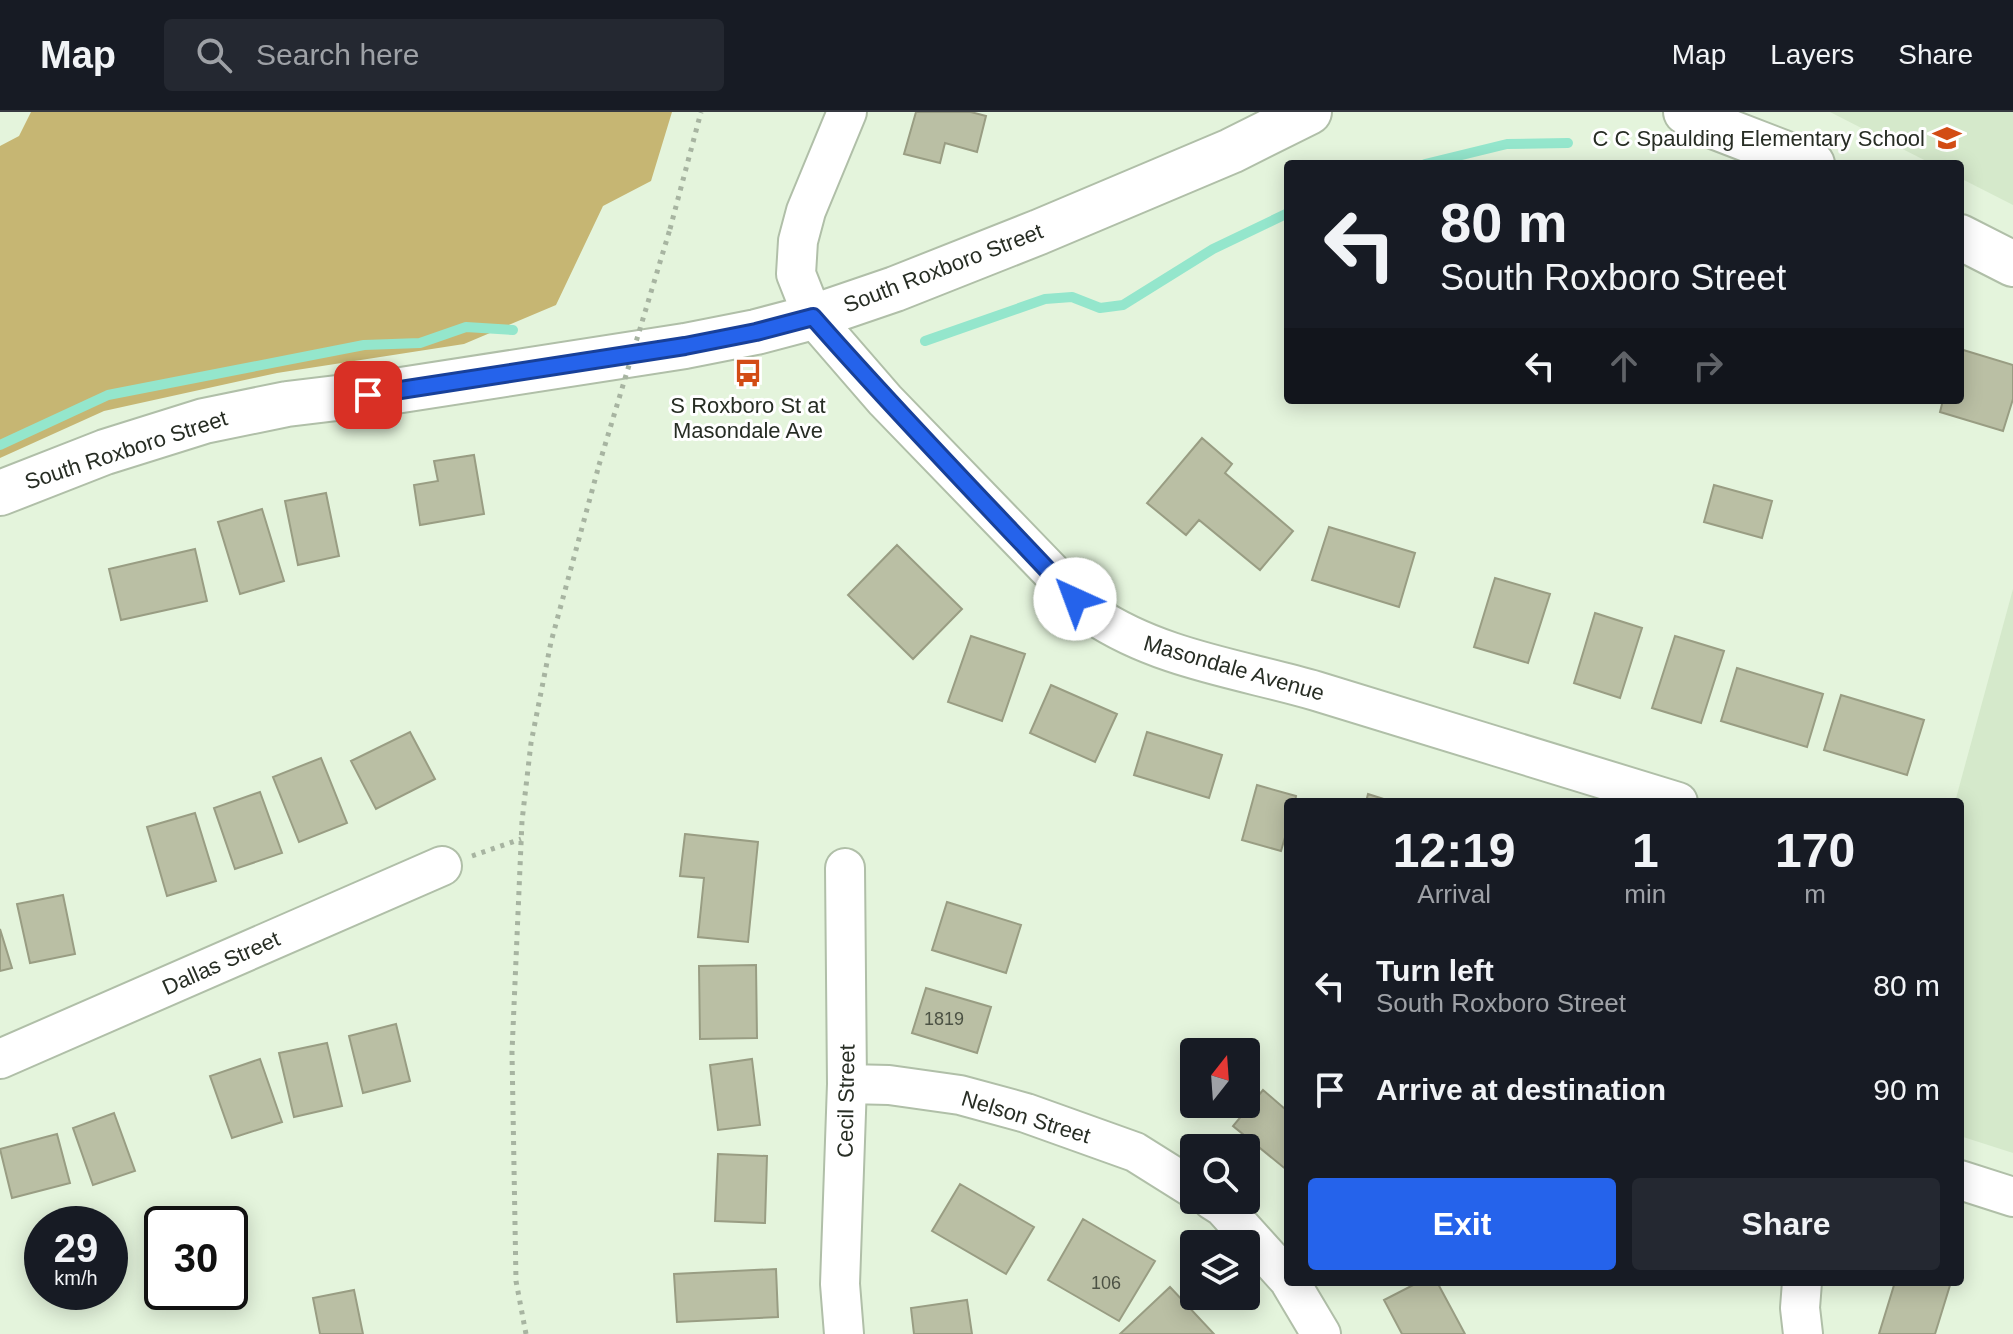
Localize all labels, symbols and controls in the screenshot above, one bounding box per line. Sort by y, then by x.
search box [164,19,724,91]
icon: search [192,33,236,77]
text: Map [40,34,116,76]
text: Search here [256,38,419,71]
text: Map [1672,39,1726,70]
text: Layers [1770,39,1854,70]
text: Share [1898,39,1973,70]
school or university icon: C C Spaulding Elementary School [1932,123,1962,153]
place label: C C Spaulding Elementary School [1592,126,1925,151]
text: 80 m [1440,191,1568,254]
icon: left [1308,192,1412,296]
street label: South Roxboro Street [840,218,1046,318]
text: South Roxboro Street [1440,257,1786,298]
icon: left [1518,344,1562,388]
icon: ahead [1602,344,1646,388]
icon: right [1686,344,1730,388]
bus stop icon: S Roxboro St at Masondale Ave [733,358,763,388]
pin [334,361,402,429]
icon: arrive [346,373,390,417]
place label: S Roxboro St at Masondale Ave [670,393,826,443]
street label: South Roxboro Street [22,405,230,495]
position arrow [1033,557,1117,641]
street label: Masondale Avenue [1141,630,1327,706]
text: 12:19 [1393,824,1516,877]
text: 1 [1632,824,1659,877]
text: 170 [1775,824,1855,877]
text: Arrival [1417,879,1491,909]
text: min [1624,879,1666,909]
text: m [1804,879,1826,909]
street label: Dallas Street [158,926,284,1000]
text: Turn left [1376,954,1494,987]
icon: left [1308,964,1352,1008]
text: 80 m [1873,969,1940,1002]
text: South Roxboro Street [1376,988,1626,1018]
house number: 1819 [924,1009,964,1029]
north arrow [1180,1038,1260,1118]
map controls [1180,1038,1260,1310]
street label: Cecil Street [833,1044,859,1158]
icon: arrive [1308,1068,1352,1112]
text: Arrive at destination [1376,1073,1666,1106]
text: 90 m [1873,1073,1940,1106]
street label: Nelson Street [959,1086,1093,1148]
button: search [1180,1134,1260,1214]
button: Exit [1308,1178,1616,1270]
button: Share [1632,1178,1940,1270]
speed limit sign: 30 [144,1206,248,1310]
text: 29 [54,1226,98,1270]
button: layers [1180,1230,1260,1310]
text: km/h [54,1267,98,1289]
house number: 106 [1091,1273,1121,1293]

